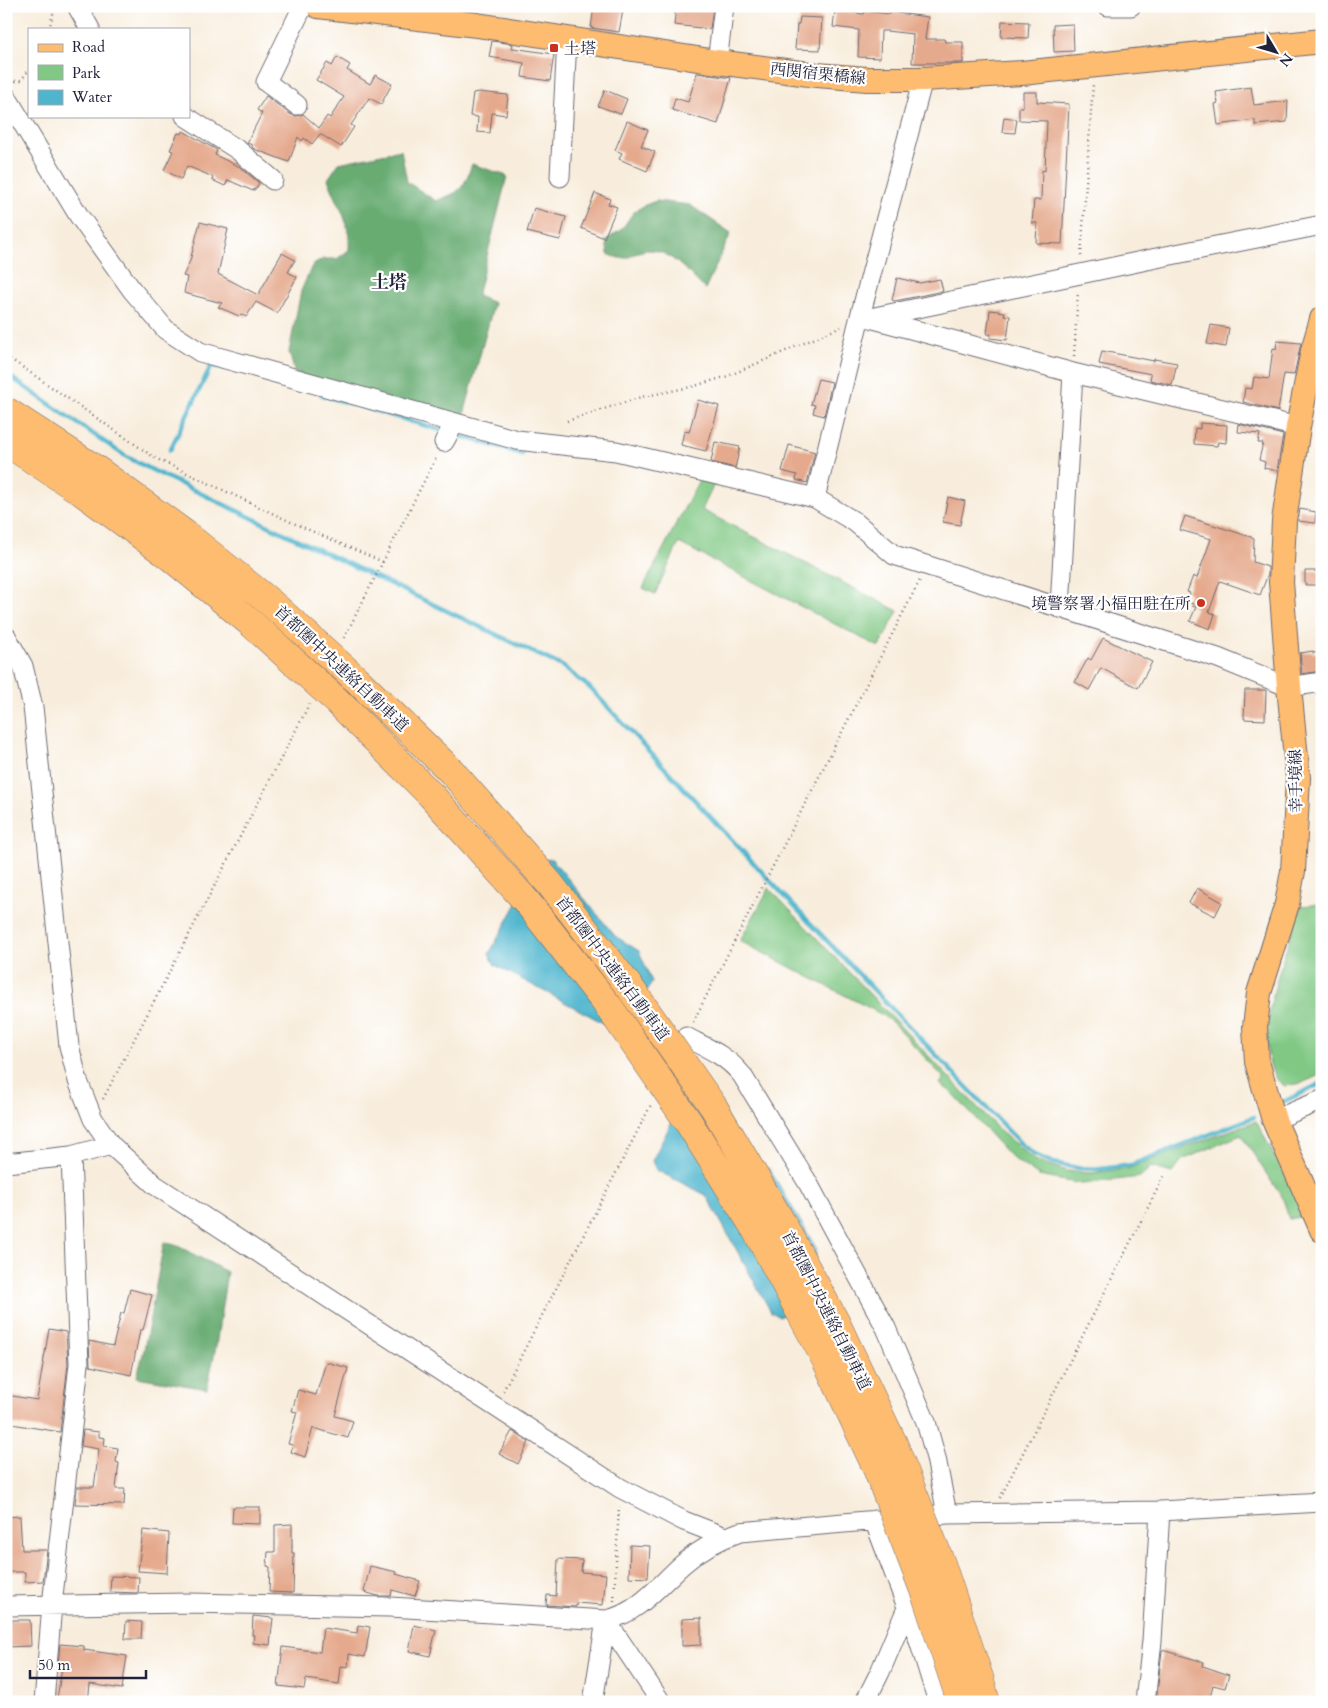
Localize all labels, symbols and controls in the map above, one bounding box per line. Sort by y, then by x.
legend [28,28,190,118]
north arrow [1250,28,1300,78]
text: Road [72,37,105,57]
place label: 土塔 [564,38,596,60]
marker: 土塔 [548,42,560,54]
text: N [1275,49,1297,70]
street label: 西関宿栗橋線 [769,58,867,90]
text: Park [72,63,101,83]
text: Water [71,87,113,107]
district label: 土塔 [371,270,407,295]
place label: 境警察署小福田駐在所 [1031,593,1191,615]
marker: 境警察署小福田駐在所 [1195,597,1207,609]
street label: 首都圏中央連絡自動車道 [269,601,413,737]
street label: 幸手境線 [1284,749,1308,813]
street label: 首都圏中央連絡自動車道 [550,892,674,1046]
street label: 首都圏中央連絡自動車道 [776,1227,876,1394]
scale bar [30,1648,146,1680]
text: 50 m [38,1655,70,1675]

